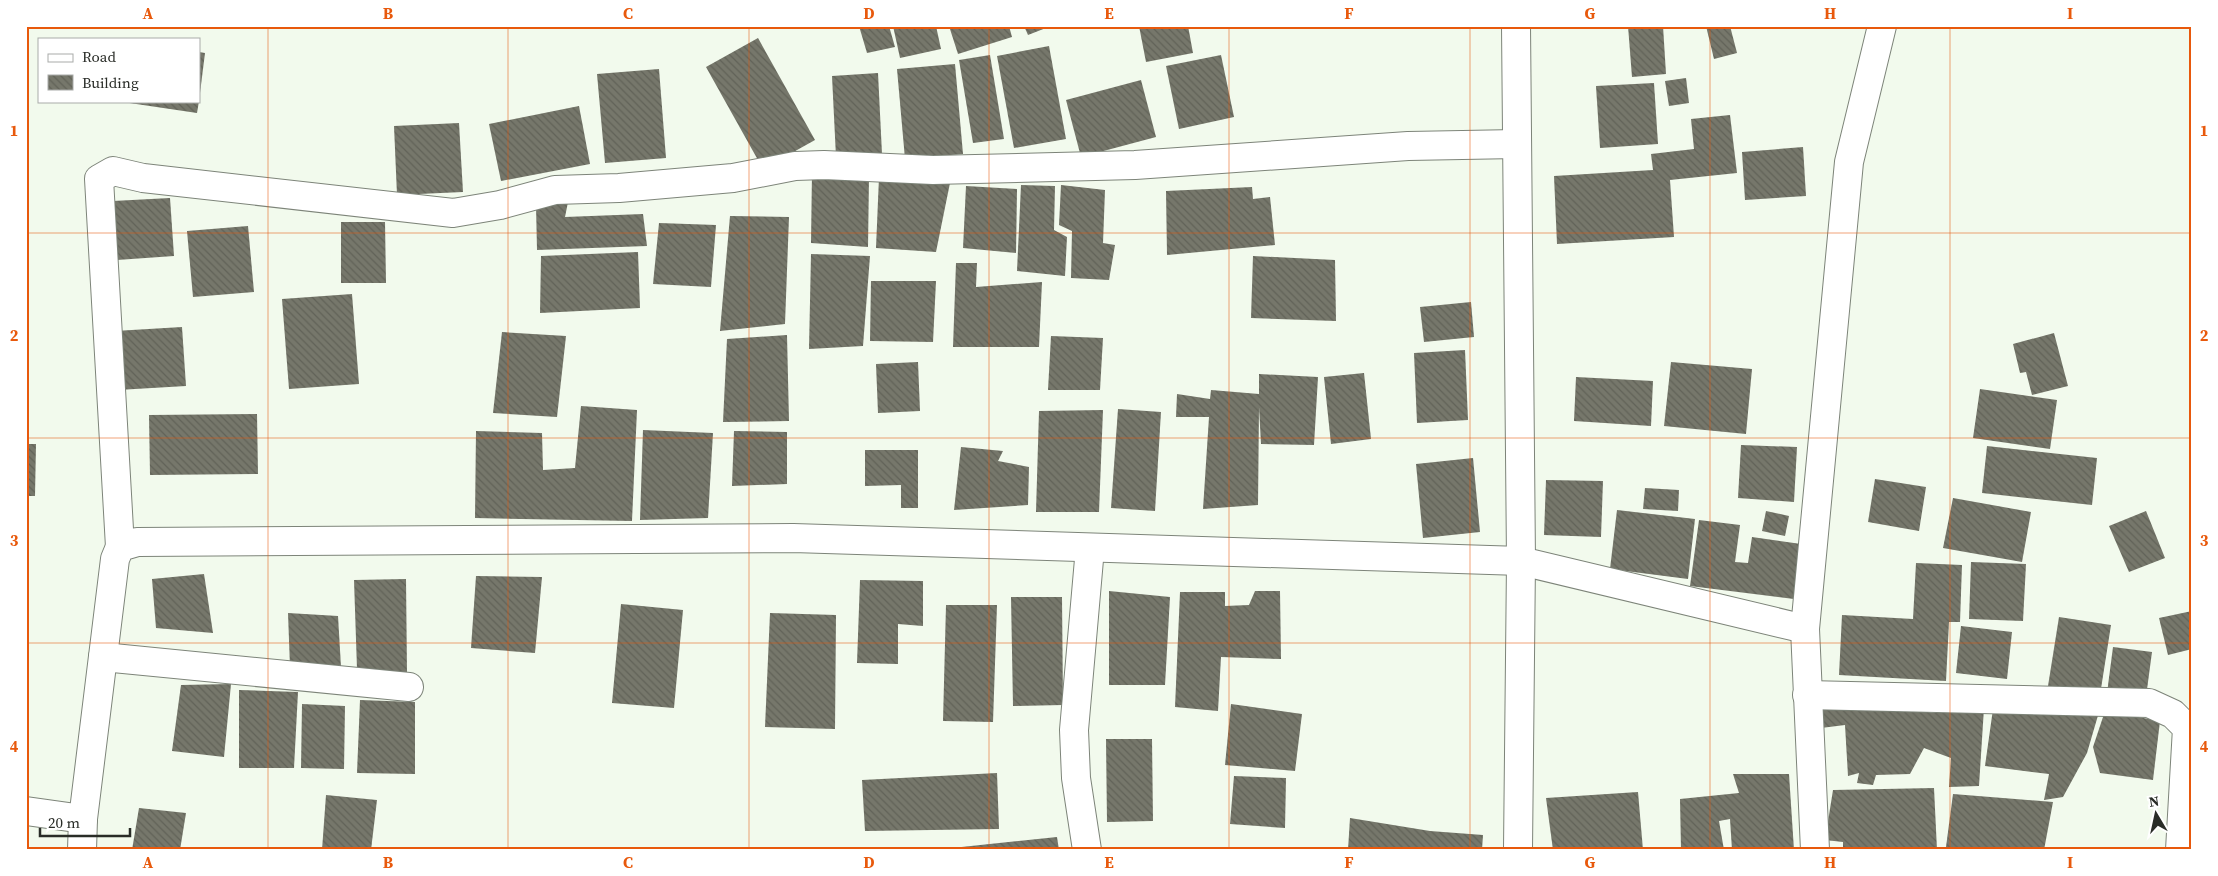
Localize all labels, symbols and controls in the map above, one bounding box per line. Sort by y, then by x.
text: A [143,2,154,24]
text: B [383,2,394,24]
text: C [623,2,633,24]
text: D [863,2,875,24]
text: E [1104,2,1114,24]
text: F [1344,2,1354,24]
text: G [1585,2,1596,24]
text: H [1824,2,1836,24]
text: I [2067,2,2073,24]
legend [38,38,200,102]
text: Road [82,46,116,67]
text: Building [82,72,139,93]
text: 1 [10,119,18,141]
text: 1 [2200,119,2208,141]
text: 2 [10,324,19,346]
text: 2 [2200,324,2209,346]
text: 3 [10,529,19,551]
text: 3 [2200,529,2209,551]
text: 4 [10,735,19,757]
text: 4 [2200,735,2209,757]
north arrow [2130,788,2180,838]
text: N [2147,790,2161,812]
scale bar [40,806,130,838]
text: 20 m [48,812,80,833]
text: A [143,851,154,873]
text: B [383,851,394,873]
text: C [623,851,633,873]
text: D [863,851,875,873]
text: E [1104,851,1114,873]
text: F [1344,851,1354,873]
text: G [1585,851,1596,873]
text: H [1824,851,1836,873]
text: I [2067,851,2073,873]

